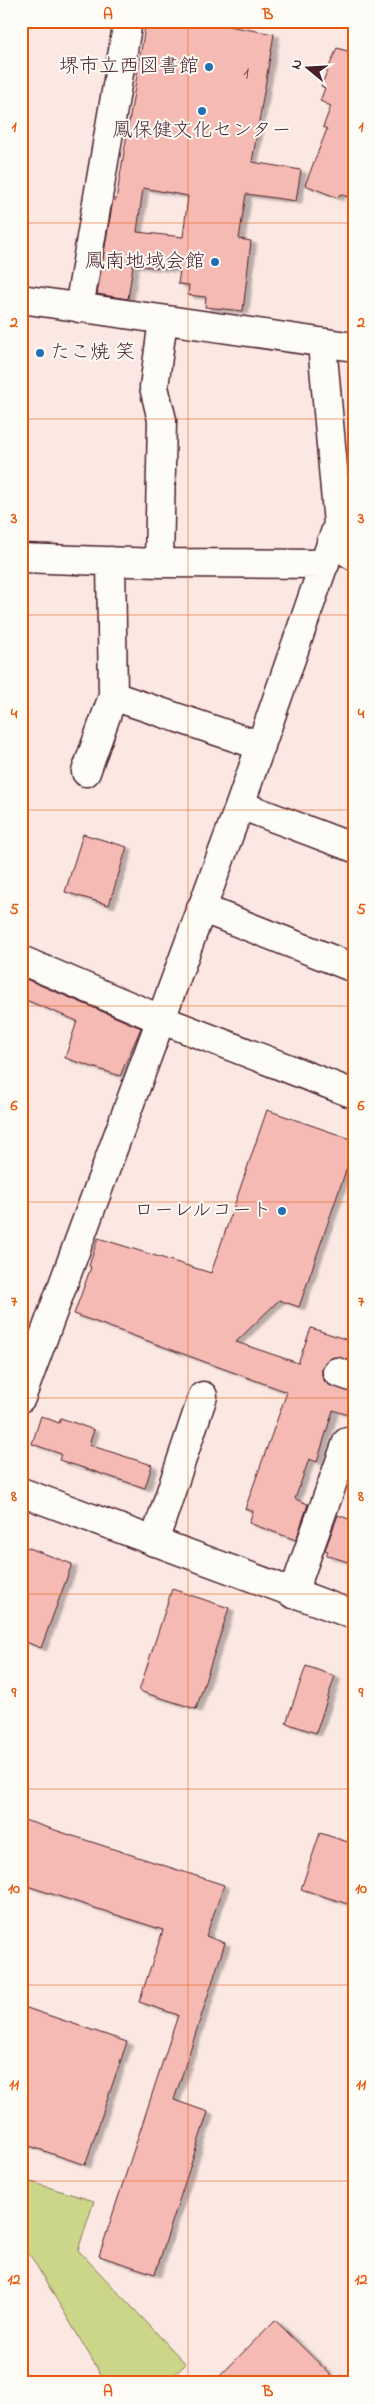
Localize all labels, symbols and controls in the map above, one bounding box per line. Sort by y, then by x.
text: A [103,3,113,27]
text: B [262,3,274,27]
north arrow [282,42,332,92]
place label: 堺市立西図書館 [59,53,199,82]
text: N [286,57,309,72]
marker: 堺市立西図書館 [203,61,215,73]
house number: 1 [243,61,249,87]
marker: 鳳保健文化センター [196,105,208,117]
text: 1 [11,115,17,139]
text: 1 [358,115,364,139]
place label: 鳳保健文化センター [112,117,292,146]
place label: 鳳南地域会館 [85,248,205,277]
marker: 鳳南地域会館 [209,256,221,268]
text: 2 [9,311,18,335]
text: 2 [356,311,365,335]
place label: たこ焼 笑 [50,339,135,368]
marker: たこ焼 笑 [34,347,46,359]
text: 3 [10,507,18,531]
text: 3 [357,507,365,531]
text: 4 [10,702,18,726]
text: 4 [357,702,365,726]
text: 5 [9,898,19,922]
text: 5 [356,898,366,922]
text: 6 [9,1094,18,1118]
text: 6 [356,1094,365,1118]
place label: ローレルコート [134,1197,272,1226]
marker: ローレルコート [276,1205,288,1217]
text: 7 [11,1290,18,1314]
text: 7 [358,1290,365,1314]
text: 8 [10,1485,17,1509]
text: 8 [357,1485,364,1509]
text: 9 [11,1681,17,1705]
text: 9 [358,1681,364,1705]
text: 10 [8,1877,20,1901]
text: 10 [355,1877,367,1901]
text: 11 [9,2073,20,2097]
text: 11 [356,2073,367,2097]
text: 12 [7,2268,21,2292]
text: 12 [354,2268,368,2292]
text: A [103,2380,113,2404]
text: B [262,2380,274,2404]

